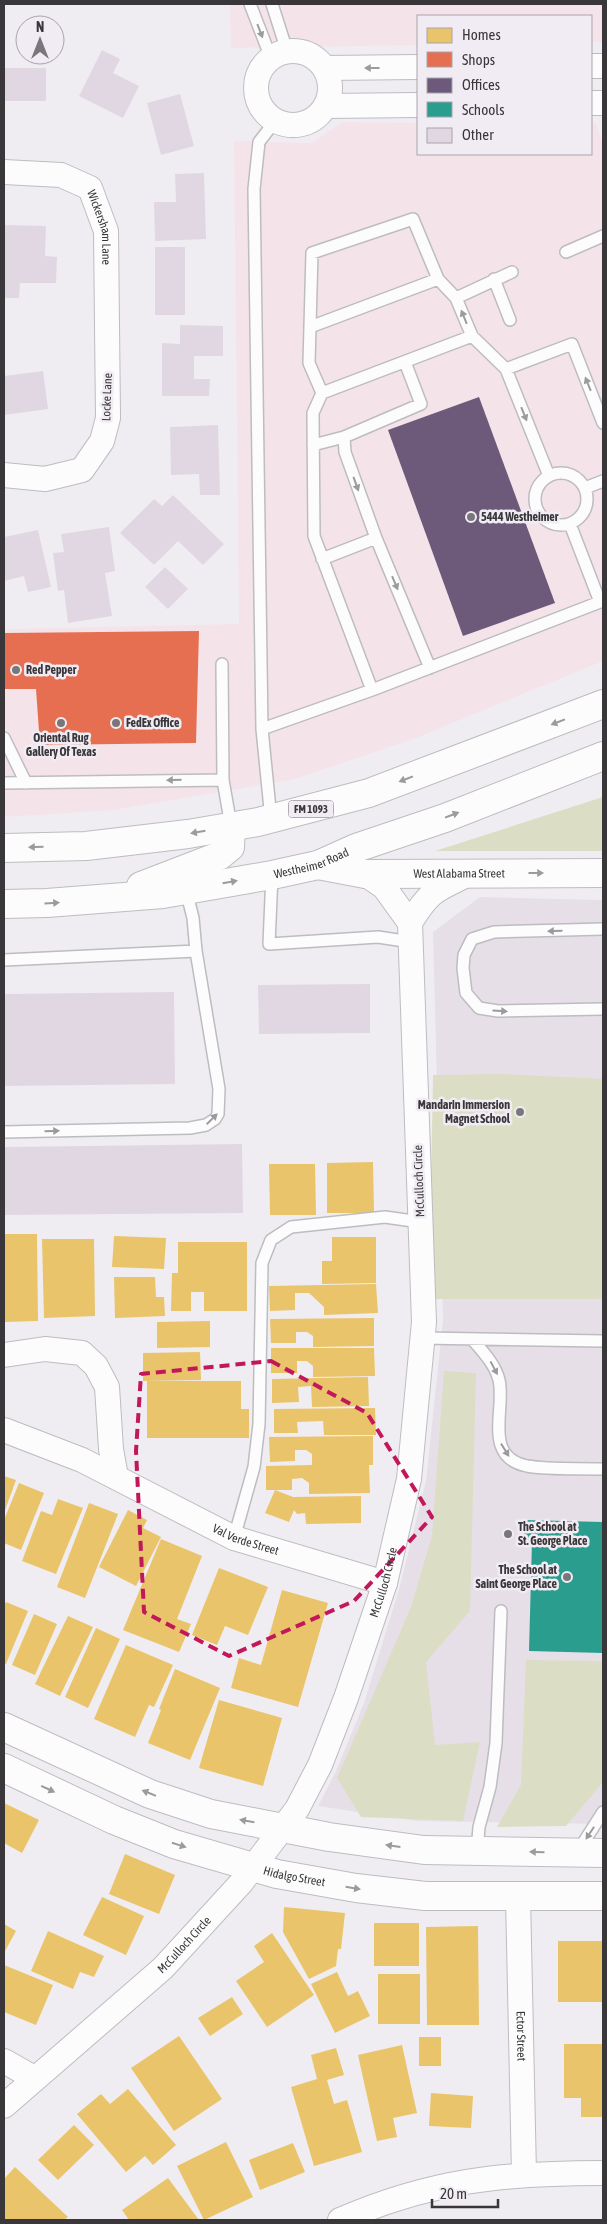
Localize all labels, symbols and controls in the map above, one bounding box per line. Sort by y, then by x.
north arrow [15,15,65,65]
legend [417,15,592,155]
text: N [36,19,44,35]
one-way arrow [257,24,265,38]
text: Homes [462,26,501,43]
text: Shops [462,51,495,68]
one-way arrow [363,64,379,72]
text: Offices [462,76,500,93]
text: Schools [462,101,505,118]
text: Other [462,126,494,143]
street label: Wickersham Lane [84,188,113,265]
one-way arrow [460,310,468,324]
street label: Locke Lane [99,373,115,421]
one-way arrow [583,376,591,391]
one-way arrow [520,407,528,422]
one-way arrow [353,476,360,491]
place label: 5444 Westheimer [481,510,559,524]
marker: 5444 Westheimer [465,511,477,523]
one-way arrow [391,576,399,590]
place label: Red Pepper [26,663,77,677]
marker: Red Pepper [10,664,22,676]
place label: FedEx Office [126,716,180,730]
marker: Oriental Rug Gallery Of Texas [55,717,67,729]
marker: FedEx Office [110,717,122,729]
one-way arrow [550,719,565,726]
place label: Oriental Rug Gallery Of Texas [26,731,97,759]
one-way arrow [166,776,182,784]
one-way arrow [398,776,413,783]
road number: FM 1093 [288,801,334,818]
one-way arrow [445,811,460,819]
one-way arrow [189,829,205,837]
one-way arrow [28,844,44,852]
street label: Westheimer Road [273,845,351,881]
street label: West Alabama Street [413,866,505,881]
one-way arrow [528,869,544,877]
one-way arrow [222,878,238,886]
one-way arrow [45,898,61,906]
one-way arrow [546,927,562,935]
one-way arrow [493,1007,509,1015]
place label: Mandarin Immersion Magnet School [418,1098,511,1126]
marker: Mandarin Immersion Magnet School [514,1106,526,1118]
one-way arrow [206,1113,218,1125]
one-way arrow [45,1127,61,1135]
street label: McCulloch Circle [411,1145,427,1217]
one-way arrow [490,1361,498,1375]
one-way arrow [500,1443,510,1457]
place label: The School at St. George Place [518,1520,588,1548]
street label: Val Verde Street [210,1521,281,1558]
marker: The School at St. George Place [502,1528,514,1540]
street label: McCulloch Circle [367,1546,400,1619]
place label: The School at Saint George Place [476,1563,558,1591]
marker: The School at Saint George Place [561,1571,573,1583]
one-way arrow [41,1785,55,1793]
one-way arrow [141,1788,156,1796]
one-way arrow [239,1816,255,1824]
one-way arrow [585,1826,595,1839]
one-way arrow [171,1842,186,1849]
one-way arrow [384,1842,400,1850]
one-way arrow [529,1848,545,1856]
street label: Hidalgo Street [262,1863,327,1889]
one-way arrow [346,1884,362,1892]
street label: McCulloch Circle [155,1913,214,1976]
street label: Ector Street [513,2011,529,2062]
scale bar [432,2176,498,2208]
text: 20 m [440,2185,467,2202]

